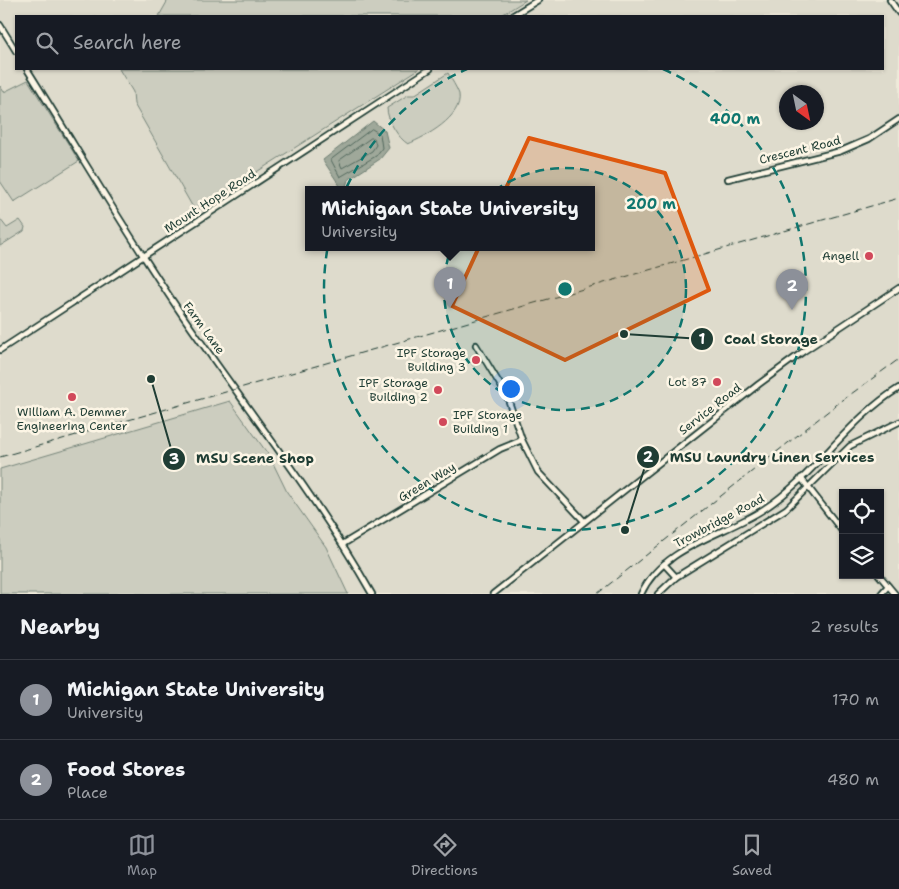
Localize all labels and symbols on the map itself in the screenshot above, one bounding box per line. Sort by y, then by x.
north arrow [779,85,824,130]
text: 400 m [710,109,760,129]
street label: Crescent Road [758,132,843,168]
street label: Mount Hope Road [161,165,259,237]
text: 200 m [626,194,676,214]
place label: Angell [822,248,859,264]
marker: Angell [863,250,875,262]
pin: 1 [434,267,466,308]
pin: 2 [776,269,808,310]
centre of rings [556,280,574,298]
street label: Farm Lane [180,299,229,358]
callout: Coal Storage [689,325,828,354]
text: 1 [699,329,706,349]
text: Coal Storage [724,330,818,348]
place label: IPF Storage Building 3 [397,345,466,375]
marker: IPF Storage Building 3 [470,354,482,366]
place label: Lot 87 [668,374,707,390]
place label: IPF Storage Building 2 [359,375,428,405]
your location [498,376,524,402]
marker: Lot 87 [711,376,723,388]
street label: Service Road [675,379,745,438]
marker: IPF Storage Building 2 [432,384,444,396]
marker: William A. Demmer Engineering Center [66,391,78,403]
place label: William A. Demmer Engineering Center [17,404,128,434]
place label: IPF Storage Building 1 [453,407,522,437]
marker: IPF Storage Building 1 [437,416,449,428]
callout: MSU Laundry Linen Services [635,442,885,471]
callout: MSU Scene Shop [161,444,324,473]
text: 2 [643,447,654,467]
text: MSU Laundry Linen Services [670,448,874,466]
text: 3 [169,449,179,469]
text: MSU Scene Shop [196,449,314,467]
street label: Green Way [395,459,459,505]
street label: Trowbridge Road [671,490,767,552]

